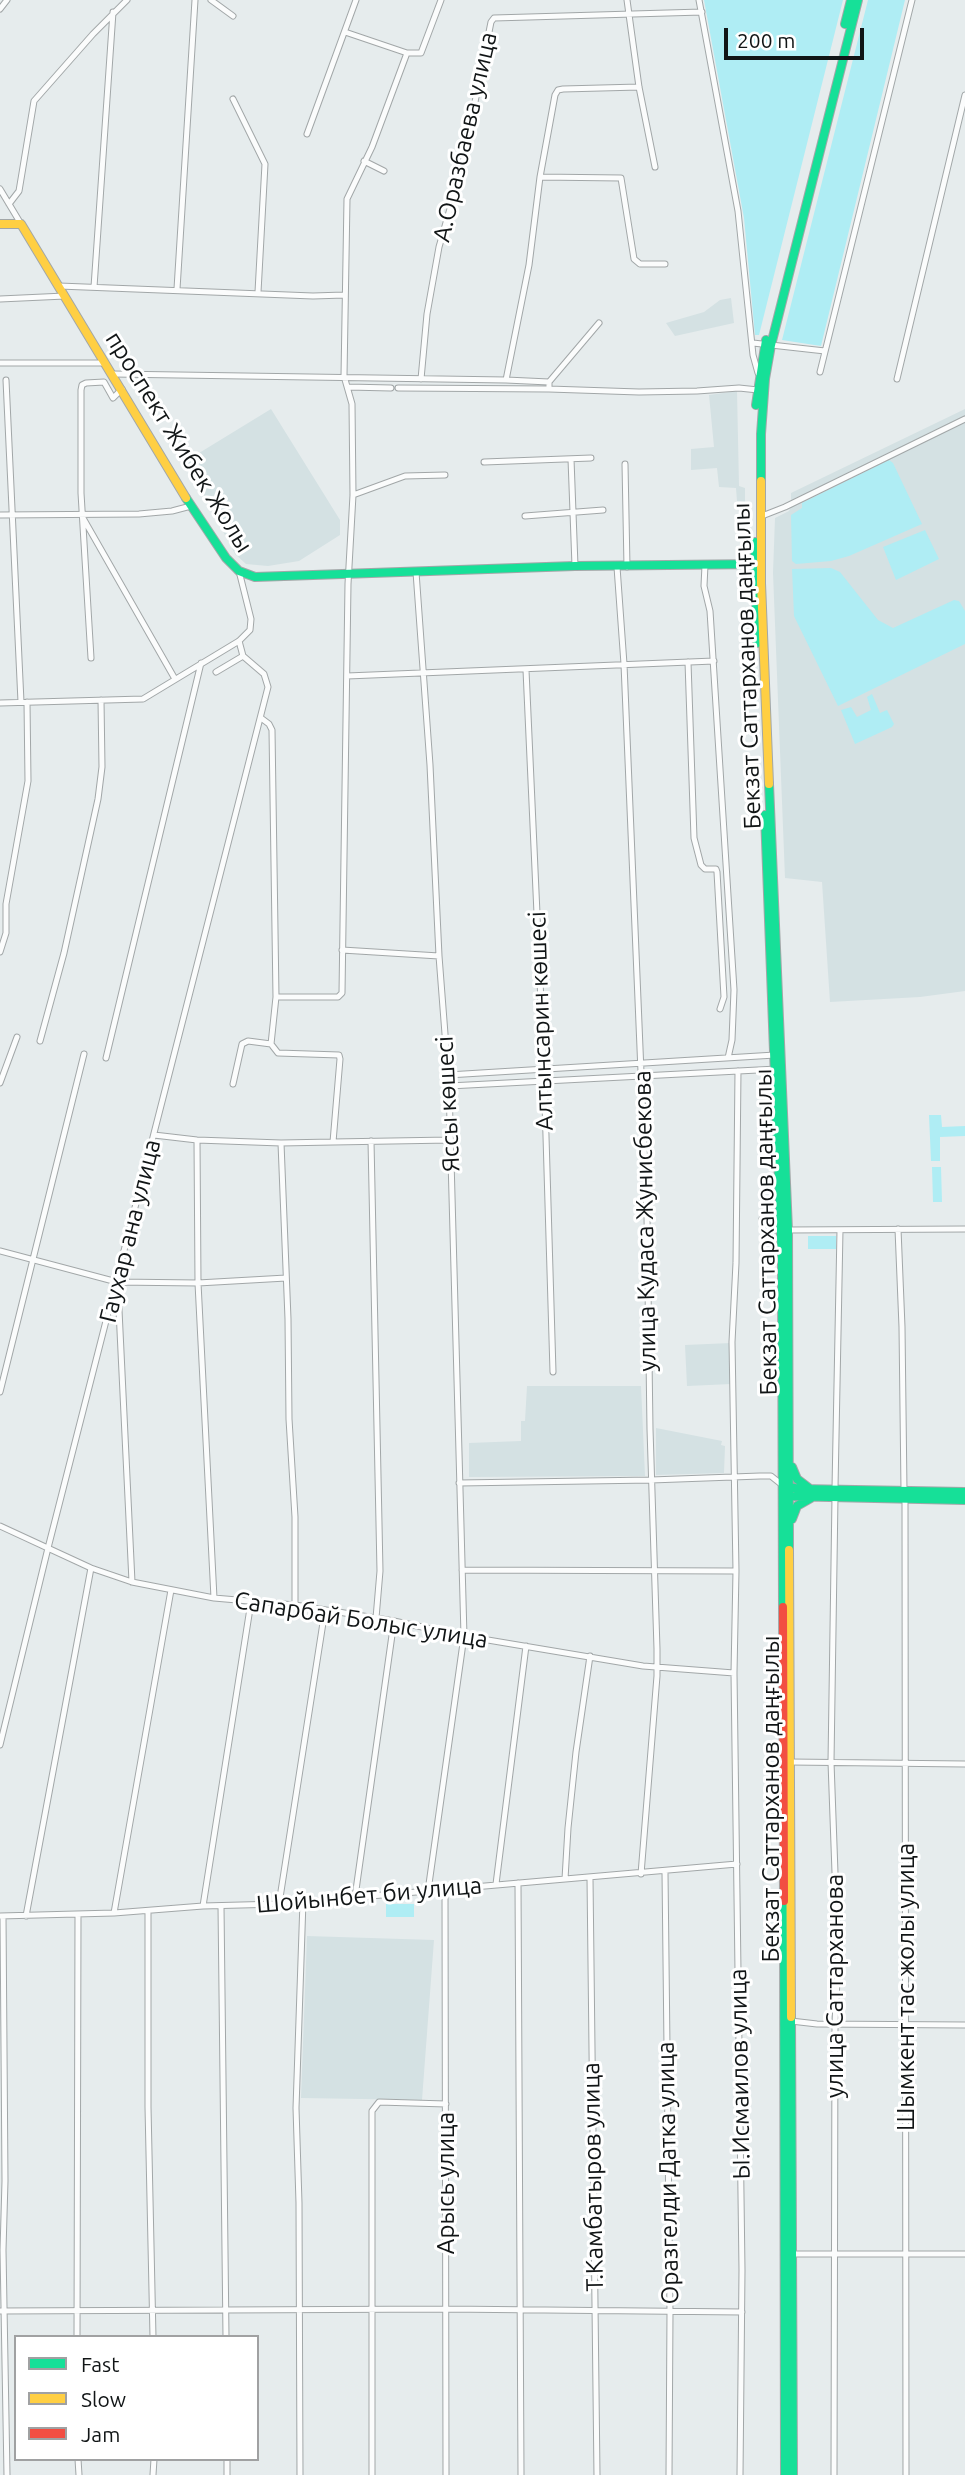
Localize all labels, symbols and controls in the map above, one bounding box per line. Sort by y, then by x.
scale bar [727,14,867,58]
text: 200 m [737,28,795,52]
street label: А.Оразбаева улица [427,29,503,245]
street label: проспект Жибек Жолы [99,326,259,558]
street label: Бекзат Саттарханов даңғылы [727,502,767,830]
street label: Алтынсарин көшесі [523,911,559,1131]
street label: Яссы көшесі [430,1035,466,1173]
street label: Бекзат Саттарханов даңғылы [749,1068,783,1396]
street label: улица Кудаса Жунисбекова [628,1070,662,1372]
street label: Гаухар ана улица [93,1136,167,1326]
street label: Сапарбай Болыс улица [232,1586,490,1654]
street label: Бекзат Саттарханов даңғылы [757,1636,785,1962]
street label: Шымкент тас жолы улица [892,1843,920,2131]
street label: Шойынбет би улица [255,1871,483,1919]
street label: улица Саттарханова [821,1874,849,2098]
street label: Ы.Исмаилов улица [724,1968,756,2180]
street label: Оразгелди Датка улица [651,2041,685,2305]
street label: Т.Камбатыров улица [577,2062,609,2292]
street label: Арысь улица [432,2112,460,2254]
legend [14,2335,259,2461]
text: Fast [81,2352,119,2376]
text: Slow [81,2387,126,2411]
text: Jam [81,2422,120,2446]

